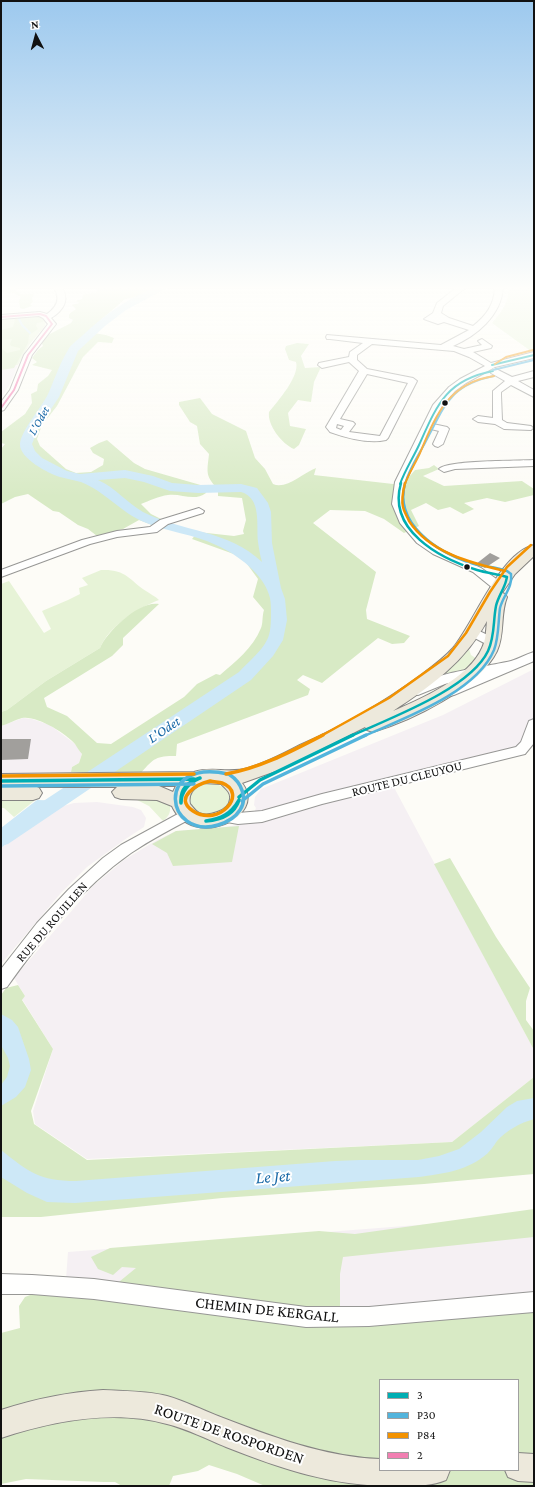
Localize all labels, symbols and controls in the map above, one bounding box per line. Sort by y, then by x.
north arrow [16,16,56,56]
text: N [30,18,39,30]
unlabelled marker [440,398,450,408]
water label: L'Odet [25,404,53,438]
unlabelled marker [462,562,472,572]
water label: L'Odet [145,713,183,747]
street label: ROUTE DU CLEUYOU [350,758,464,800]
street label: RUE DU ROUILLEN [13,879,91,965]
water label: Le Jet [255,1166,291,1188]
street label: CHEMIN DE KERGALL [194,1293,340,1327]
legend [379,1379,519,1471]
text: 3 [417,1388,423,1402]
street label: ROUTE DE ROSPORDEN [152,1399,306,1469]
text: P30 [417,1408,435,1422]
text: P84 [417,1428,436,1442]
text: 2 [417,1448,423,1462]

